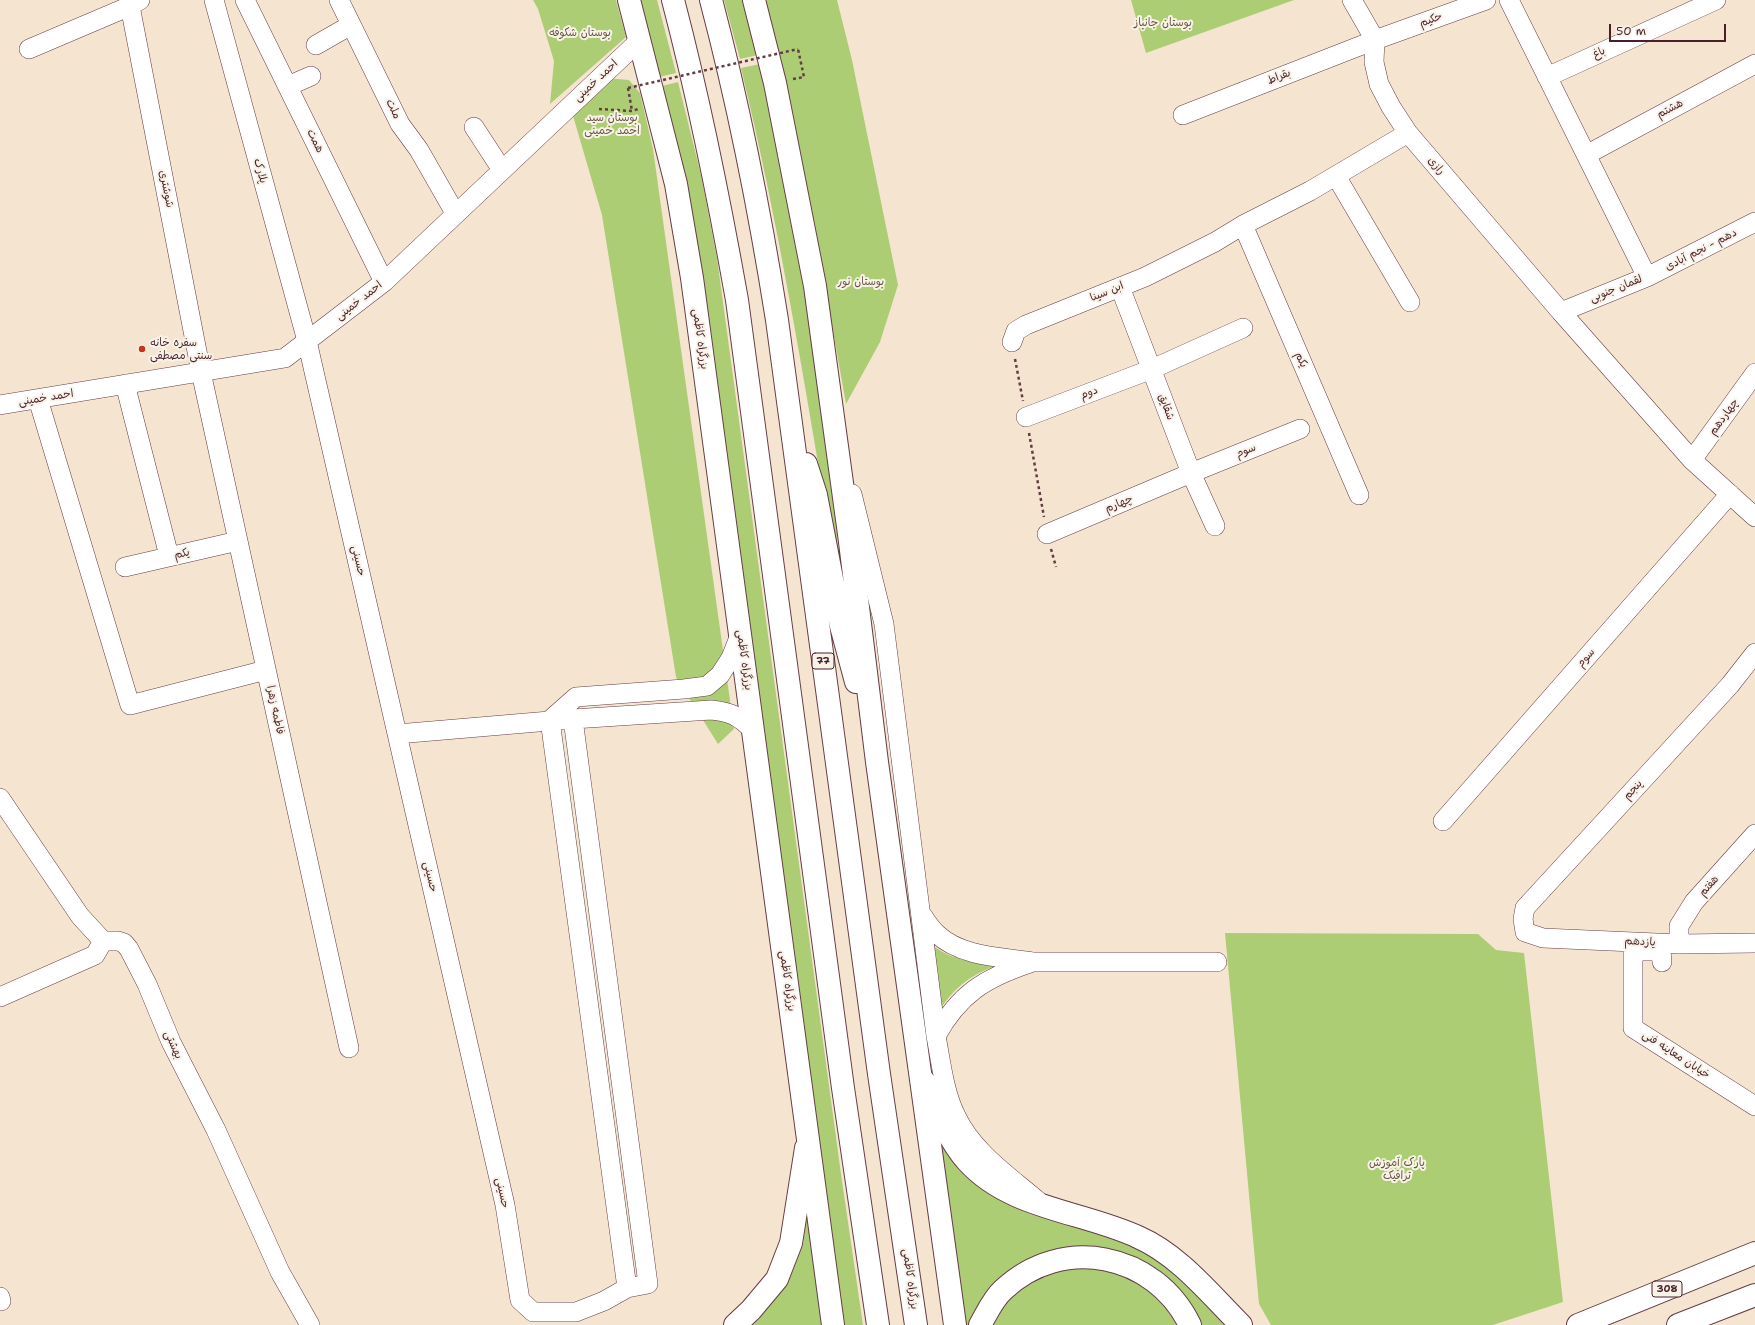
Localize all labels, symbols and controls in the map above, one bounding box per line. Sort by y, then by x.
street label: حکیم [1418,10,1444,30]
park label: بوستان جانباز [1134,16,1192,30]
scale bar [1611,16,1728,42]
text: 50 m [1616,23,1646,39]
park label: بوستان شکوفه [549,26,611,40]
street label: باغ [1590,44,1608,62]
street label: احمد خمینی [571,57,621,105]
street label: بقراط [1265,67,1293,87]
street label: ملت [383,97,403,121]
street label: هشتم [1655,97,1685,121]
park label: بوستان سید احمد خمینی [584,111,640,137]
street label: همت [304,127,326,155]
street label: رازی [1425,154,1447,178]
street label: پلارک [250,157,270,185]
street label: شوشتری [156,169,176,209]
street label: دهم - نجم آبادی [1663,226,1739,274]
street label: لقمان جنوبی [1588,273,1644,305]
park label: بوستان نور [838,275,884,289]
street label: احمد خمینی [333,279,385,323]
street label: ابن سینا [1088,279,1126,305]
street label: بزرگراه کاظمی [689,308,711,370]
place label: سفره خانه سنتی مصطفی [150,336,212,362]
marker: سفره خانه سنتی مصطفی [137,344,147,354]
street label: یکم [1292,350,1310,370]
street label: دوم [1078,384,1100,402]
street label: احمد خمینی [18,387,74,409]
street label: شقایق [1155,392,1177,422]
street label: چهاردهم [1706,396,1742,438]
street label: سوم [1234,441,1258,461]
street label: چهارم [1103,492,1135,516]
street label: حسینی [348,544,368,578]
street label: یکم [173,546,191,562]
street label: بزرگراه کاظمی [733,629,755,691]
street label: سوم [1574,646,1598,670]
road number: 77 [812,653,834,669]
street label: فاطمه زهرا [263,684,287,736]
street label: پنجم [1621,777,1645,803]
street label: حسینی [420,860,440,894]
street label: هفتم [1696,873,1722,899]
street label: یازدهم [1624,935,1656,949]
street label: بزرگراه کاظمی [776,950,798,1012]
street label: خیابان معاینه فنی [1640,1028,1712,1082]
street label: بهشتی [161,1029,185,1061]
park label: پارک آموزش ترافیک [1369,1156,1425,1182]
street label: حسینی [492,1177,512,1209]
street label: بزرگراه کاظمی [899,1248,921,1310]
road number: 308 [1652,1281,1682,1297]

